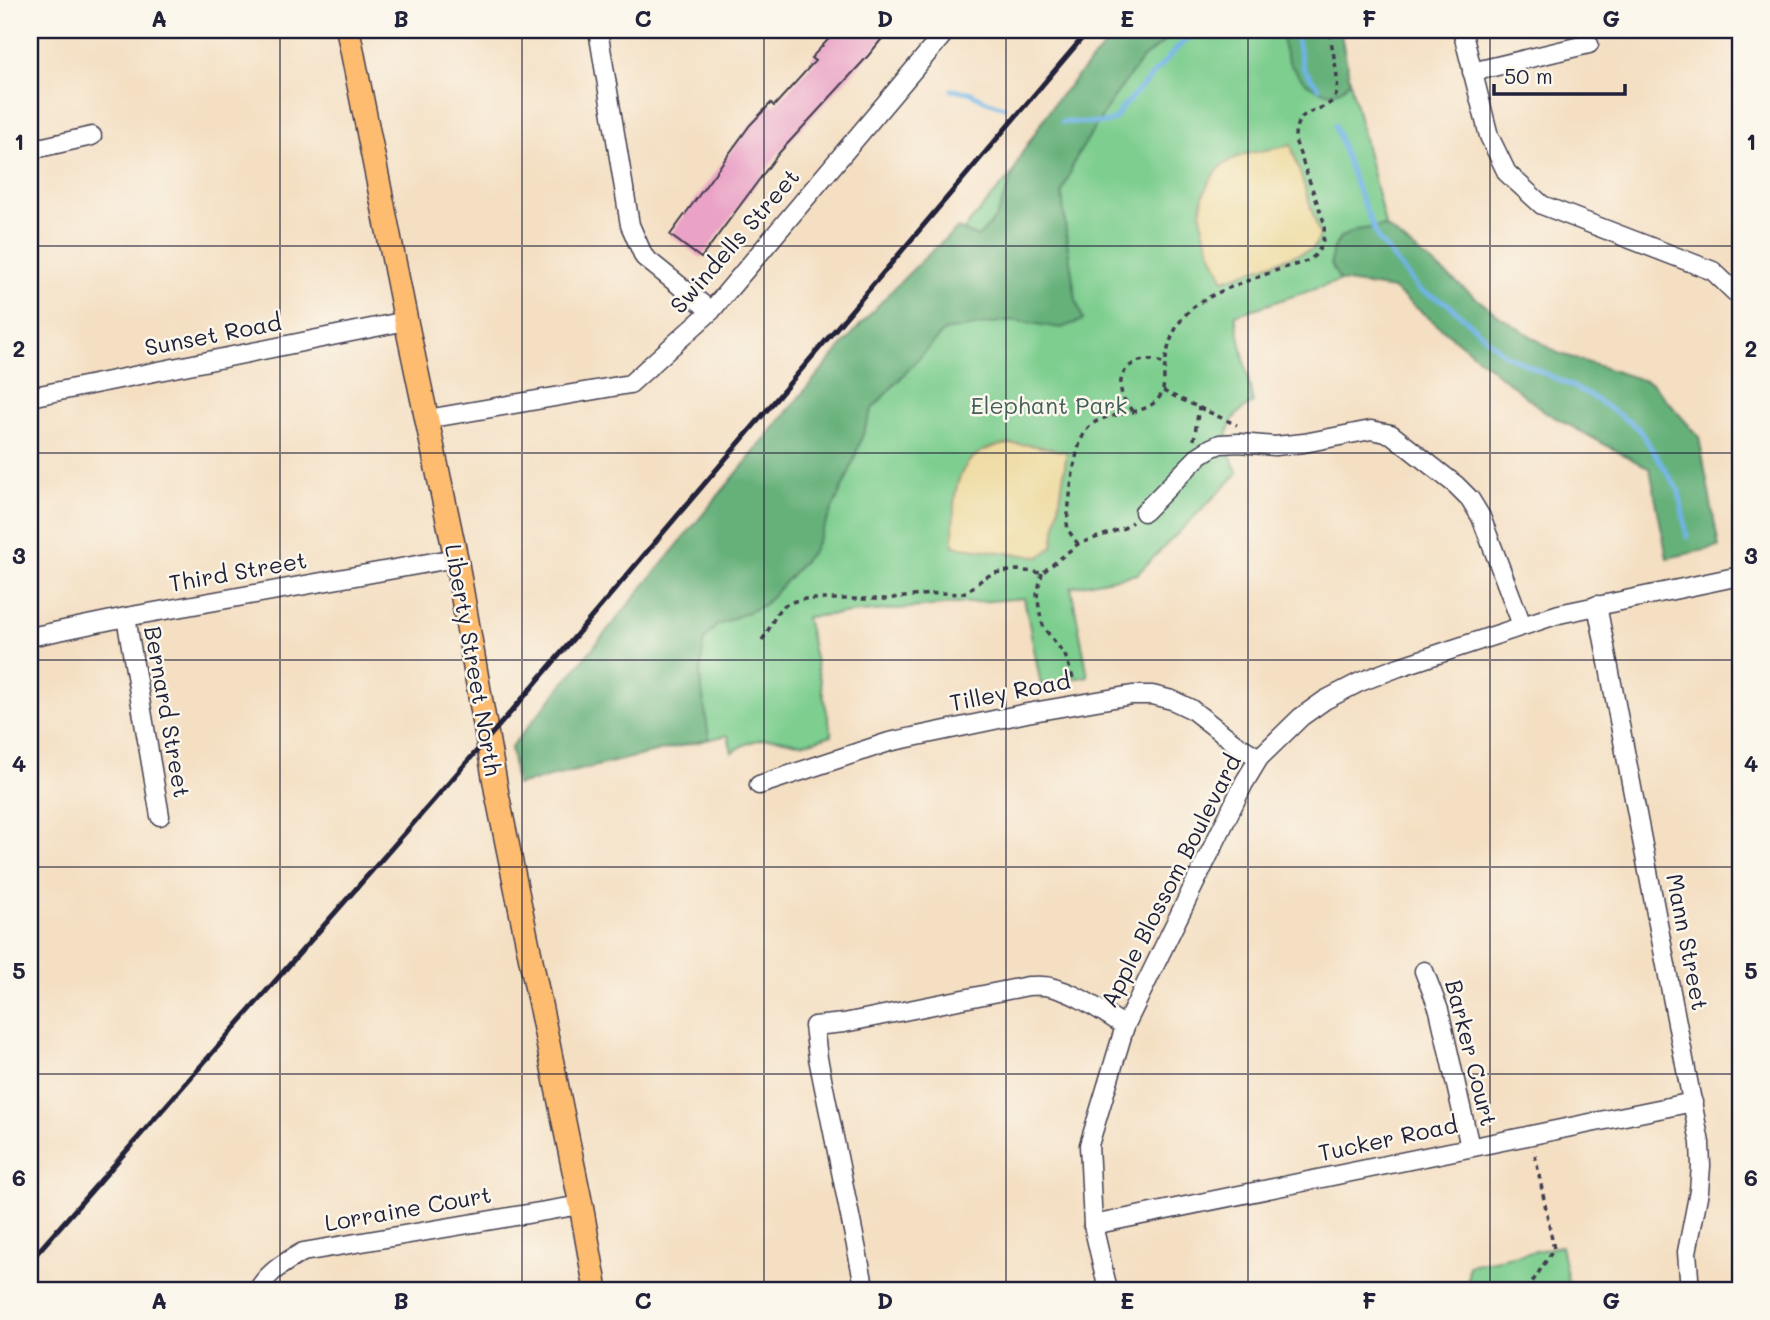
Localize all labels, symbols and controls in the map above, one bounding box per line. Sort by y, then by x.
text: A [151,3,167,33]
text: B [393,3,409,33]
text: C [634,3,652,33]
text: D [877,3,893,33]
text: E [1120,3,1134,33]
text: F [1362,3,1376,33]
text: G [1602,3,1620,33]
scale bar [1494,52,1625,96]
text: 50 m [1504,62,1553,89]
text: 1 [14,126,24,156]
text: 1 [1746,126,1756,156]
street label: Swindells Street [663,162,805,319]
street label: Sunset Road [142,306,284,362]
text: 2 [13,333,25,363]
text: 2 [1745,333,1757,363]
park label: Elephant Park [970,390,1128,420]
text: 3 [12,540,26,570]
text: 3 [1744,540,1758,570]
street label: Liberty Street North [439,542,509,778]
street label: Third Street [167,544,309,598]
street label: Bernard Street [138,624,198,800]
street label: Tilley Road [947,665,1073,717]
text: 4 [12,748,26,778]
text: 4 [1744,748,1758,778]
street label: Apple Blossom Boulevard [1093,749,1247,1012]
street label: Mann Street [1660,871,1716,1013]
text: 5 [12,955,26,985]
text: 5 [1744,955,1758,985]
street label: Barker Court [1439,976,1505,1129]
street label: Tucker Road [1315,1109,1460,1167]
text: 6 [12,1162,26,1192]
text: 6 [1744,1162,1758,1192]
street label: Lorraine Court [322,1179,494,1237]
text: A [151,1285,167,1315]
text: B [393,1285,409,1315]
text: C [634,1285,652,1315]
text: D [877,1285,893,1315]
text: E [1120,1285,1134,1315]
text: F [1362,1285,1376,1315]
text: G [1602,1285,1620,1315]

